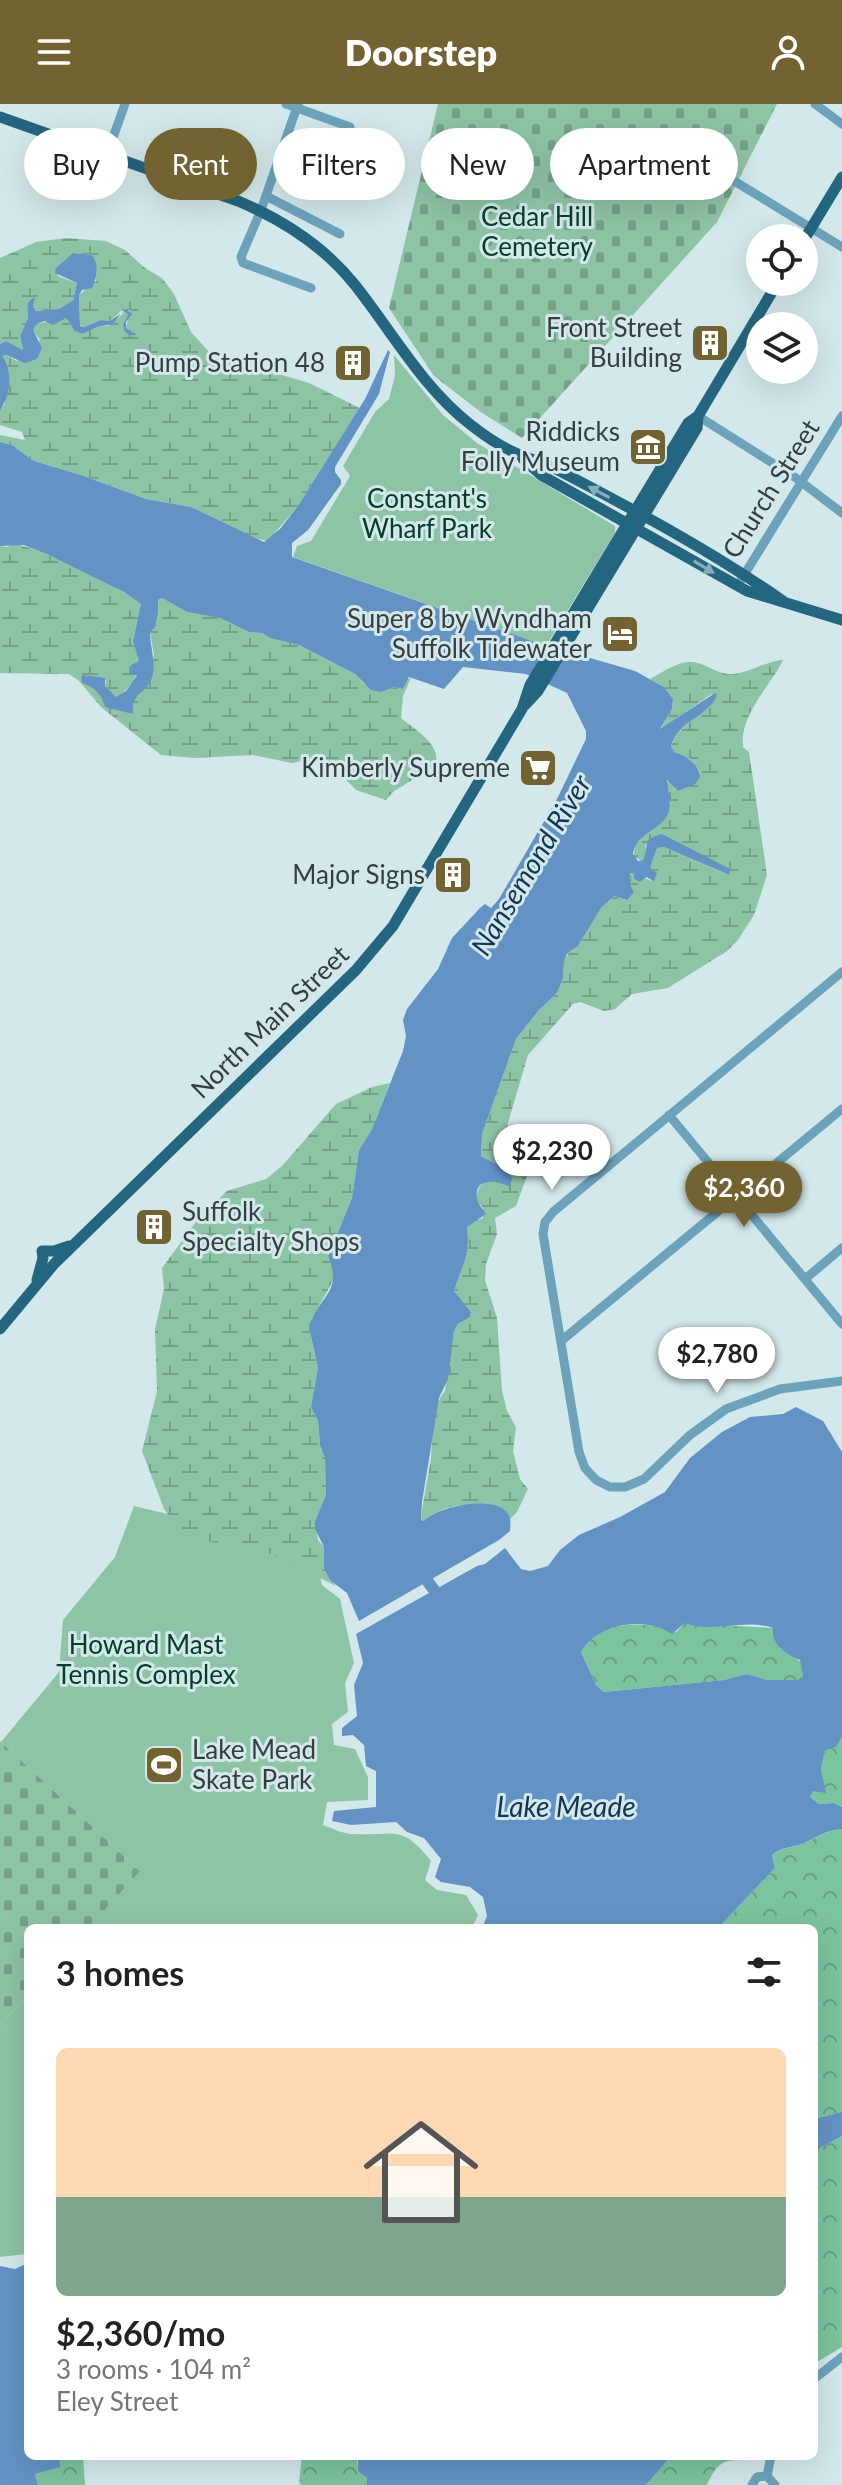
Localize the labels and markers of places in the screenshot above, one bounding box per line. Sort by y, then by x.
place label: Front Street Building [546,311,683,373]
building icon: Front Street Building [689,322,731,364]
building icon: Pump Station 48 [332,342,374,384]
place label: Pump Station 48 [135,346,325,378]
place label: Riddicks Folly Museum [461,415,620,477]
museum icon: Riddicks Folly Museum [627,426,669,468]
place label: Super 8 by Wyndham Suffolk Tidewater [347,602,593,664]
hotel icon: Super 8 by Wyndham Suffolk Tidewater [599,613,641,655]
supermarket icon: Kimberly Supreme [517,747,559,789]
place label: Kimberly Supreme [301,751,510,783]
building icon: Major Signs [432,854,474,896]
place label: Major Signs [292,858,425,890]
pin: $2,230 [487,1124,617,1192]
pin: $2,360 [679,1161,809,1229]
place label: Suffolk Specialty Shops [182,1195,360,1257]
building icon: Suffolk Specialty Shops [133,1206,175,1248]
pin: $2,780 [652,1327,782,1395]
place label: Lake Mead Skate Park [192,1733,316,1795]
sports icon: Lake Mead Skate Park [143,1744,185,1786]

